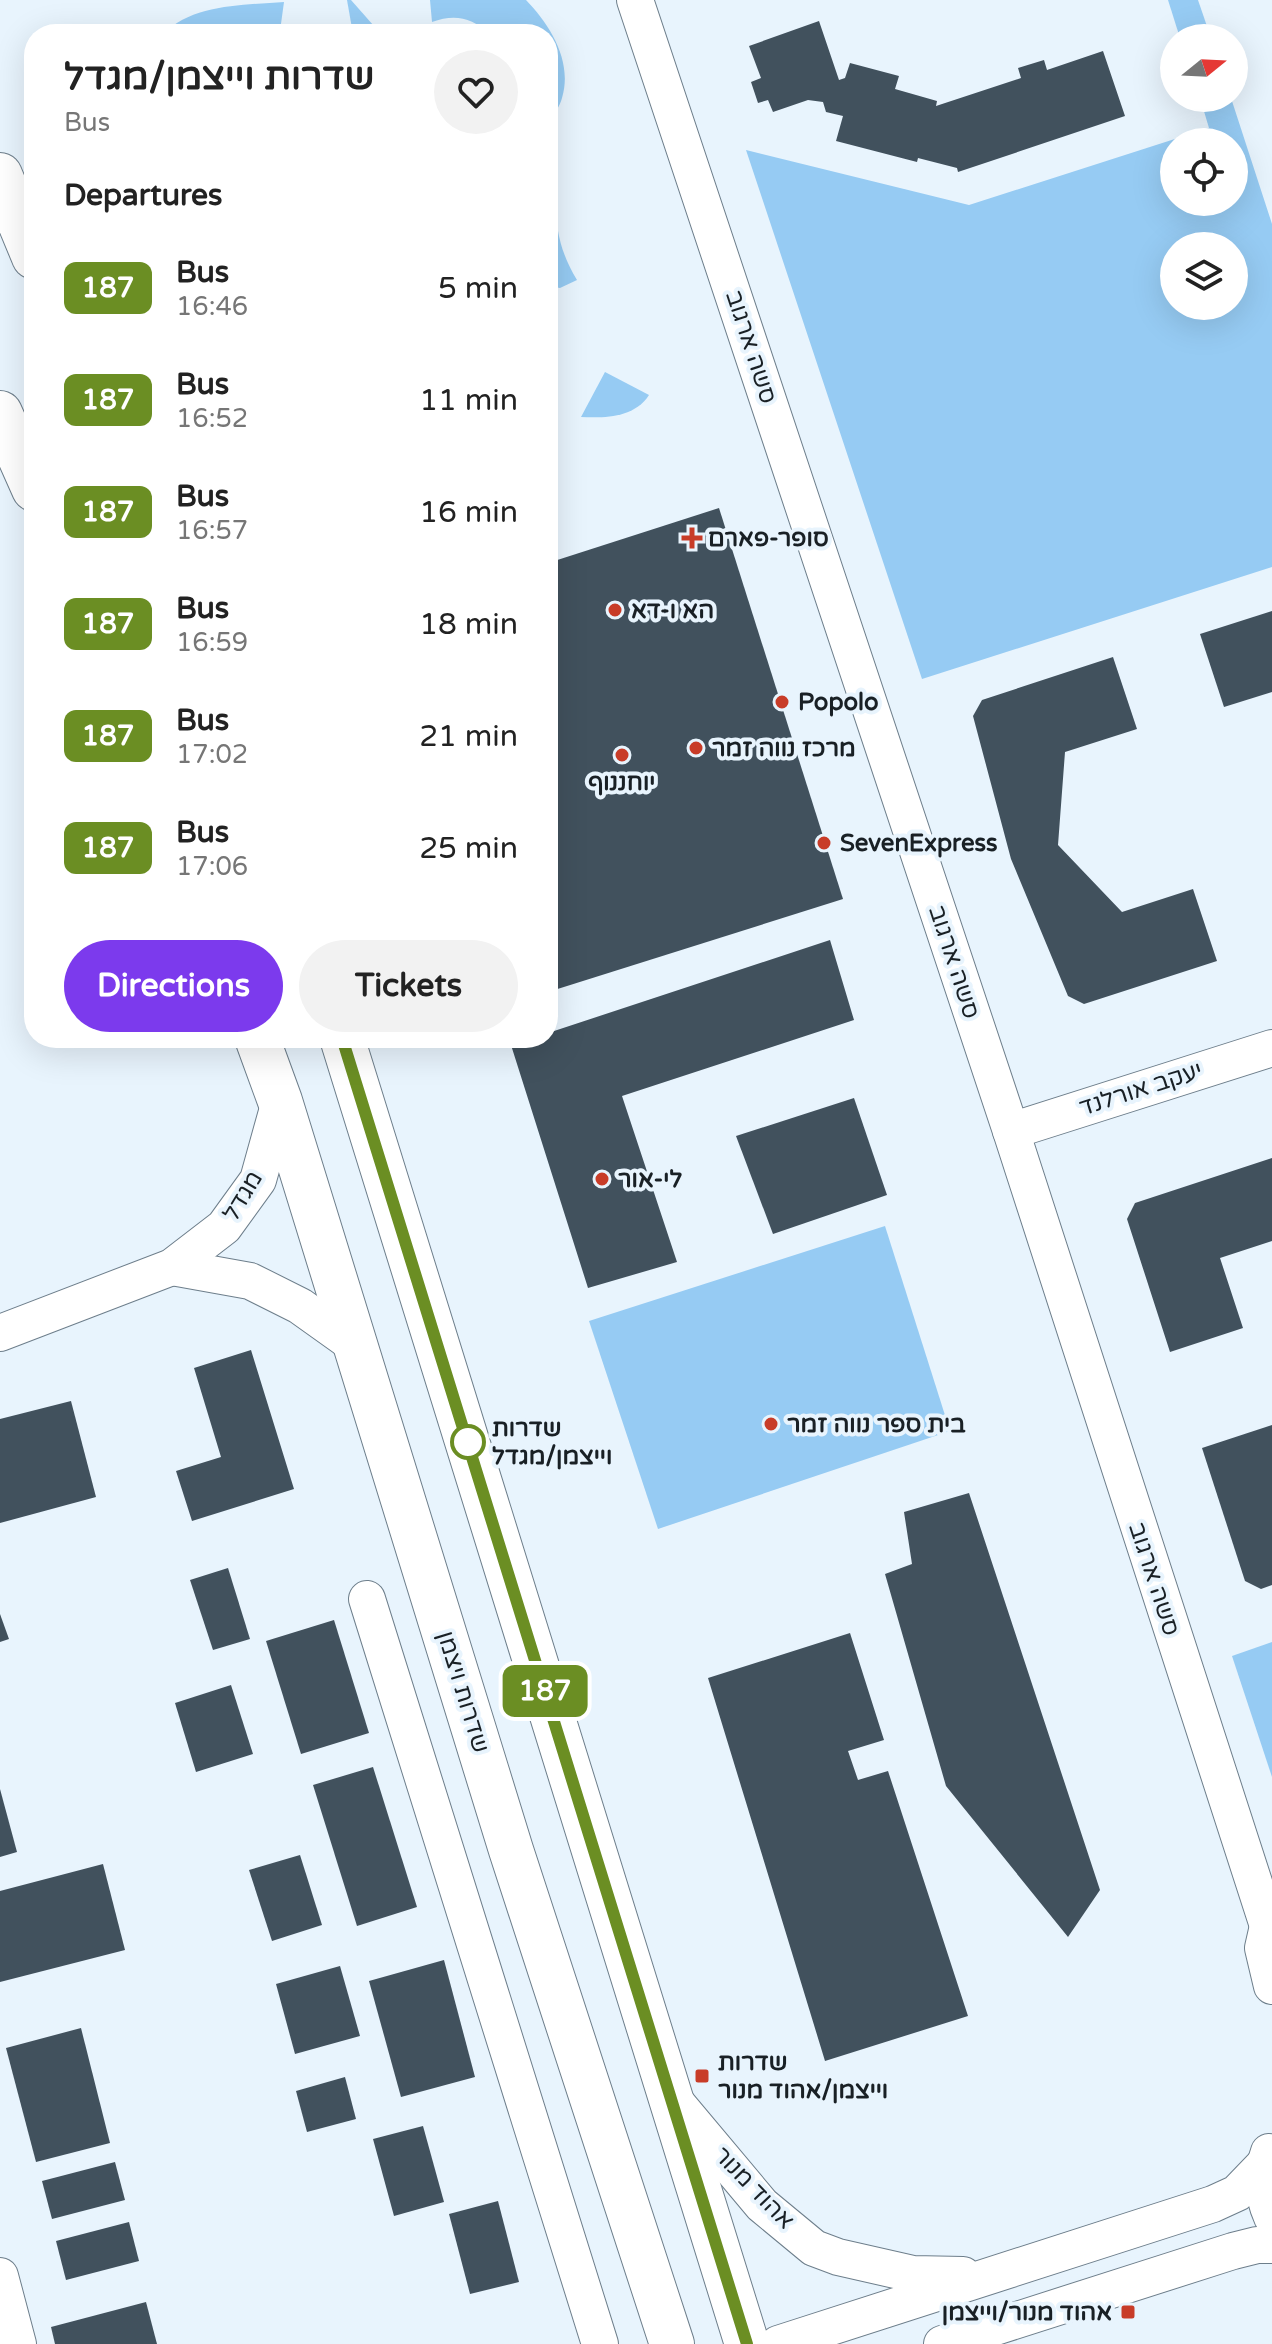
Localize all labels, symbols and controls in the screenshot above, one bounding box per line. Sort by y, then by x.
north arrow [1160,24,1248,112]
map controls [1160,24,1248,320]
button: heart [434,50,518,134]
text: שדרות וייצמן/מגדל [64,54,374,100]
text: Bus [64,107,110,138]
button: locate [1160,128,1248,216]
text: Departures [64,177,222,214]
button: layers [1160,232,1248,320]
text: Bus [176,254,229,291]
text: 5 min [438,270,518,307]
text: 187 [82,271,134,305]
street label: סשה ארגוב [719,287,783,407]
text: 16:46 [176,291,248,322]
text: Bus [176,366,229,403]
text: 11 min [419,382,518,419]
text: 187 [82,383,134,417]
text: 16:52 [176,403,248,434]
text: Bus [176,478,229,515]
text: 16 min [419,494,518,531]
text: 187 [82,495,134,529]
text: 16:57 [176,515,248,546]
place label: סופר-פארם [708,524,829,553]
marker: סופר-פארם [683,529,701,547]
text: Bus [176,590,229,627]
place label: הא ו-דא [631,596,714,625]
marker: הא ו-דא [606,601,624,619]
text: 18 min [419,606,518,643]
text: 187 [82,607,134,641]
text: 16:59 [176,627,248,658]
place label: Popolo [798,688,879,717]
marker: Popolo [773,693,791,711]
text: Bus [176,702,229,739]
text: 21 min [419,718,518,755]
text: 187 [82,719,134,753]
place label: מרכז נווה זמר [712,734,856,763]
text: 17:02 [176,739,248,770]
marker: מרכז נווה זמר [687,739,705,757]
marker: יוחננוף [613,746,631,764]
place label: יוחננוף [589,768,655,797]
text: Bus [176,814,229,851]
place label: SevenExpress [840,829,998,858]
text: 25 min [419,830,518,867]
text: 187 [82,831,134,865]
marker: SevenExpress [815,834,833,852]
text: 17:06 [176,851,248,882]
street label: סשה ארגוב [922,902,986,1022]
button: Directions [64,940,283,1032]
button: Tickets [299,940,518,1032]
street label: יעקב אורלנד [1076,1055,1206,1123]
place label: לי-אור [618,1165,682,1194]
street label: מגדל [217,1166,269,1226]
marker: לי-אור [593,1170,611,1188]
place label: בית ספר נווה זמר [787,1410,966,1439]
place label: שדרות וייצמן/מגדל [492,1414,612,1471]
marker: בית ספר נווה זמר [762,1415,780,1433]
marker: שדרות וייצמן/מגדל [451,1425,485,1459]
street label: סשה ארגוב [1122,1519,1186,1639]
street label: שדרות ויצמן [431,1628,495,1756]
line badge: 187 [499,1665,591,1717]
text: 187 [519,1674,571,1708]
place label: שדרות וייצמן/אהוד מנור [718,2048,888,2105]
marker: שדרות וייצמן/אהוד מנור [693,2067,711,2085]
street label: אהוד מנור [708,2141,800,2235]
place label: אהוד מנור/וייצמן [942,2298,1112,2327]
marker: אהוד מנור/וייצמן [1119,2303,1137,2321]

